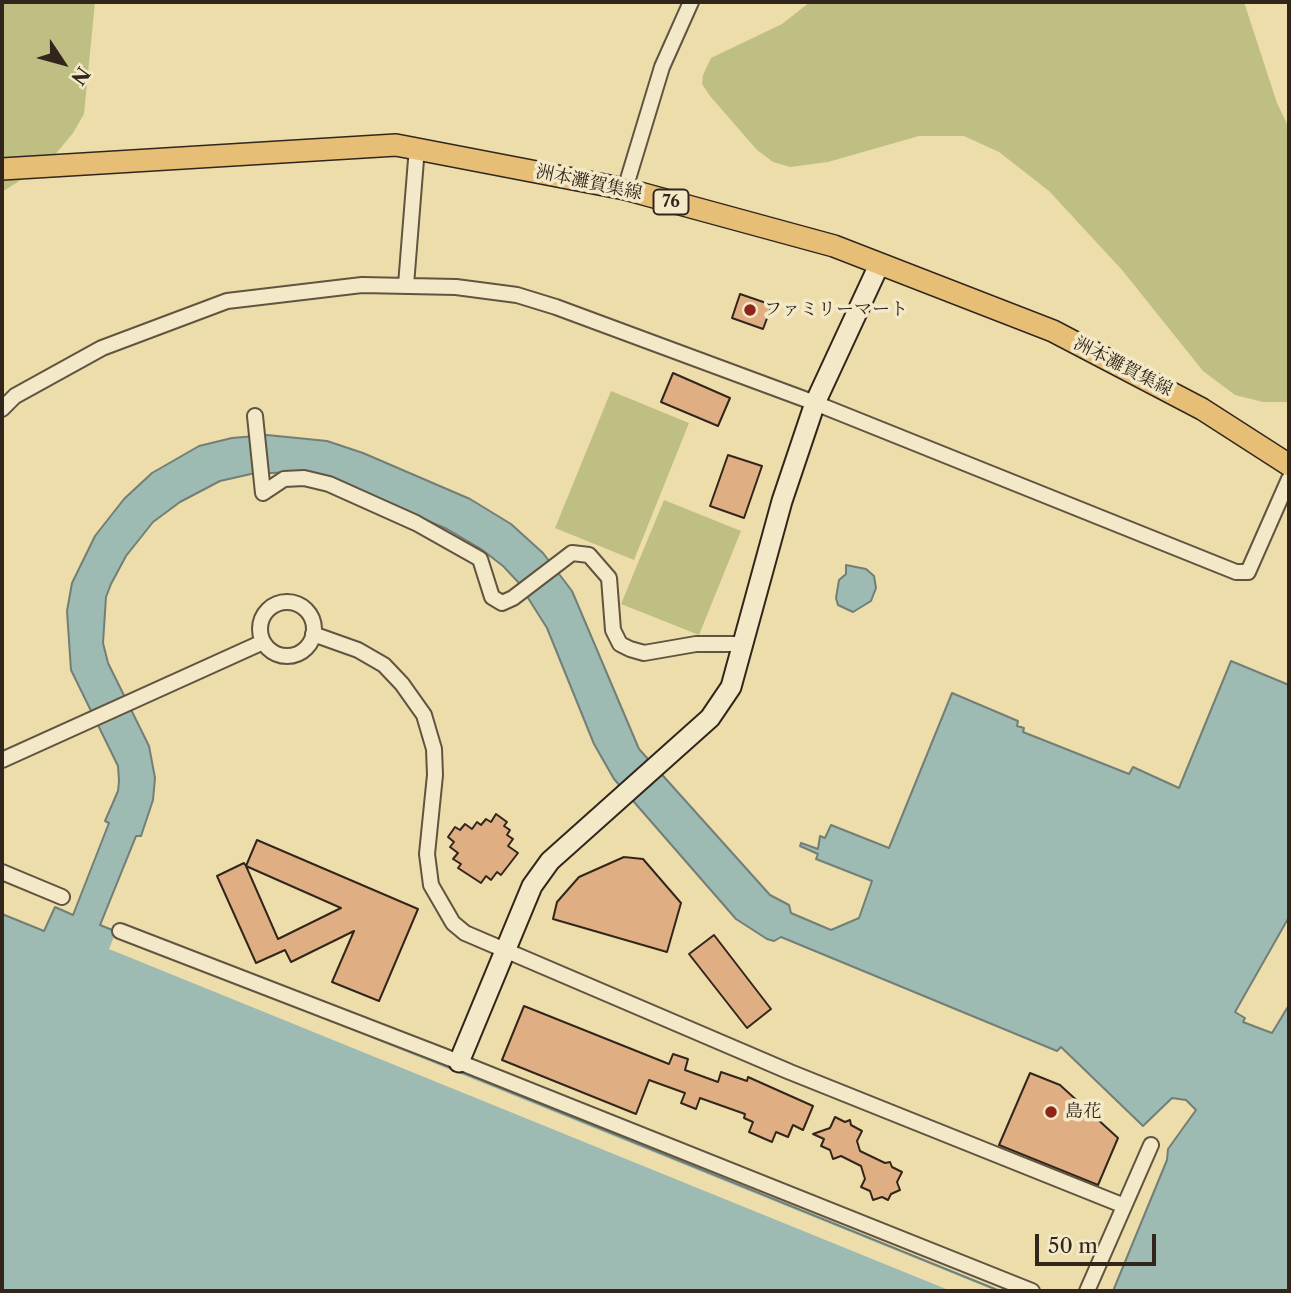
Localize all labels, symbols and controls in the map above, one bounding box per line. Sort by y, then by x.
north arrow [28,28,98,98]
text: N [66,62,95,89]
street label: 洲本灘賀集線 [534,161,644,205]
road number: 76 [654,190,688,214]
place label: ファミリーマート [764,299,908,321]
marker: ファミリーマート [742,302,758,318]
street label: 洲本灘賀集線 [1070,333,1176,401]
place label: 島花 [1065,1101,1101,1123]
marker: 島花 [1043,1104,1059,1120]
scale bar [1039,1220,1160,1264]
text: 50 m [1048,1233,1098,1258]

